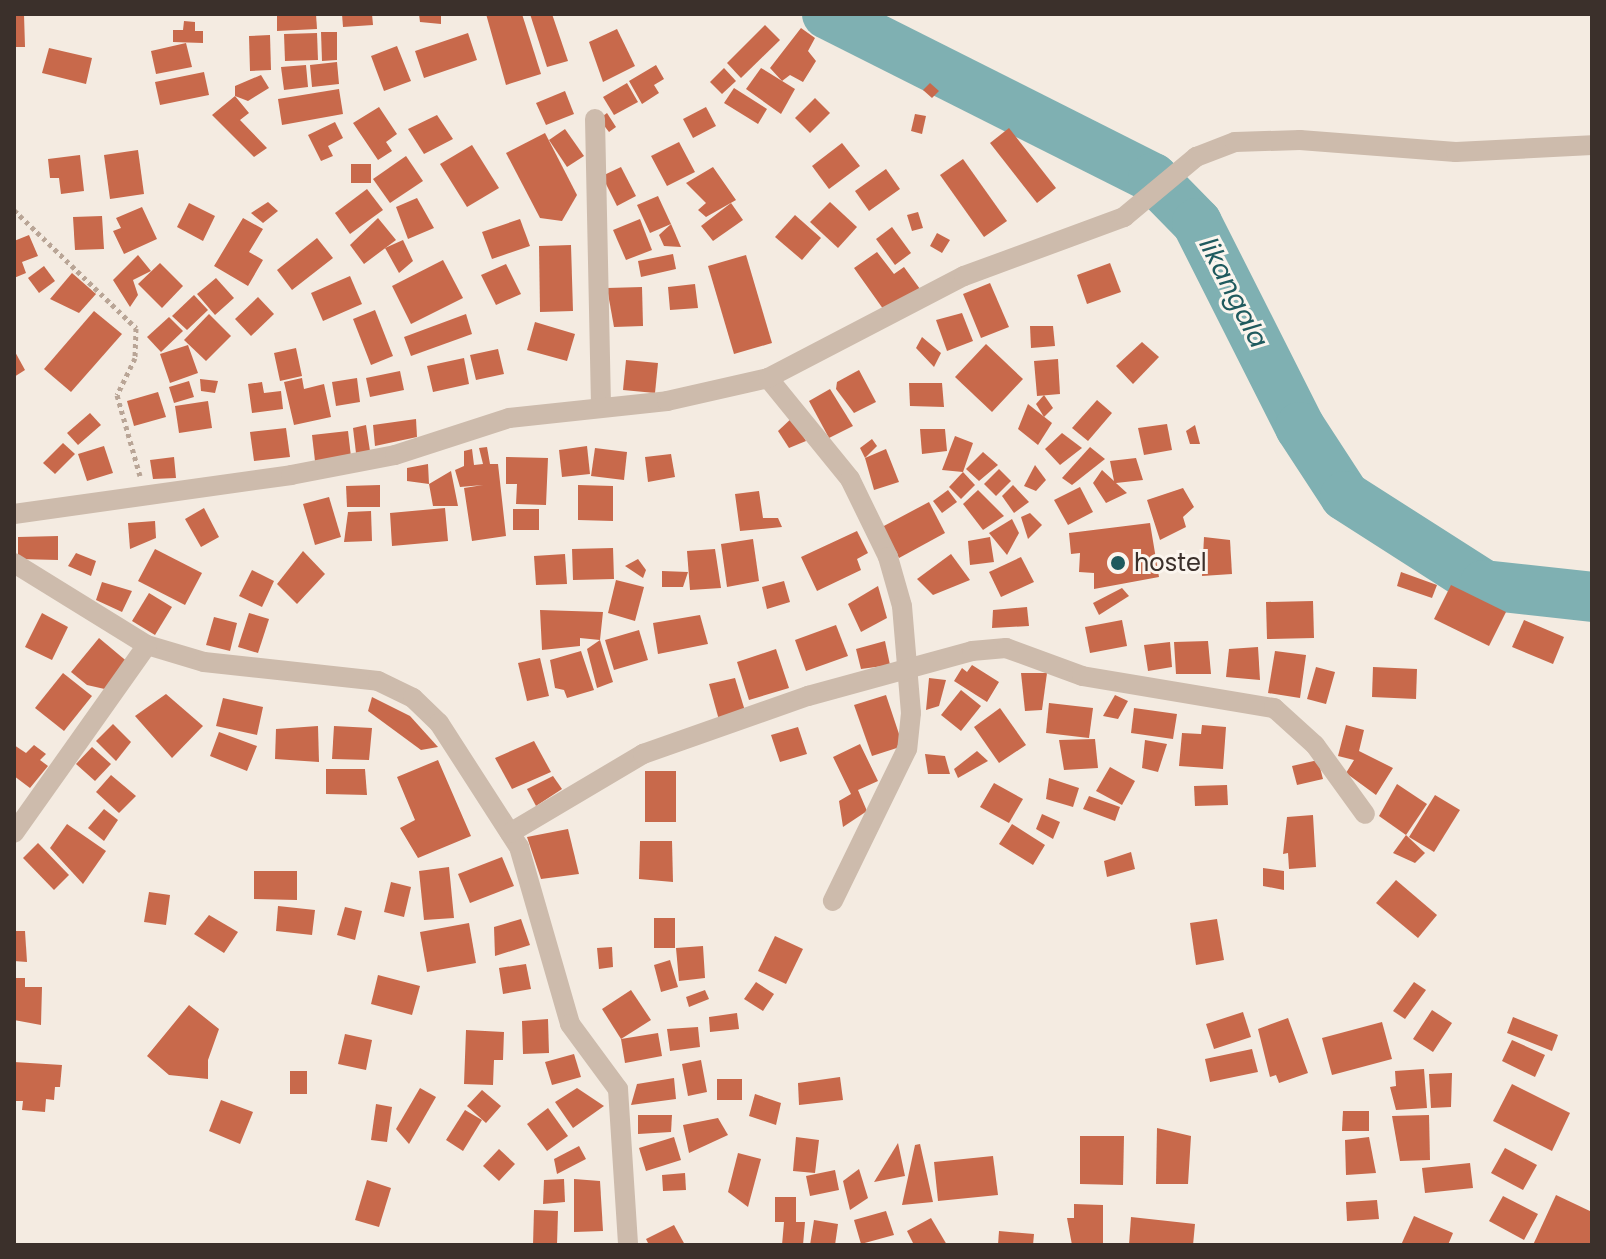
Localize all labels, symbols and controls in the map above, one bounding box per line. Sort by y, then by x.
water label: likangala [1192,233,1274,353]
place label: hostel [1134,549,1207,577]
marker: hostel [1109,554,1127,572]

